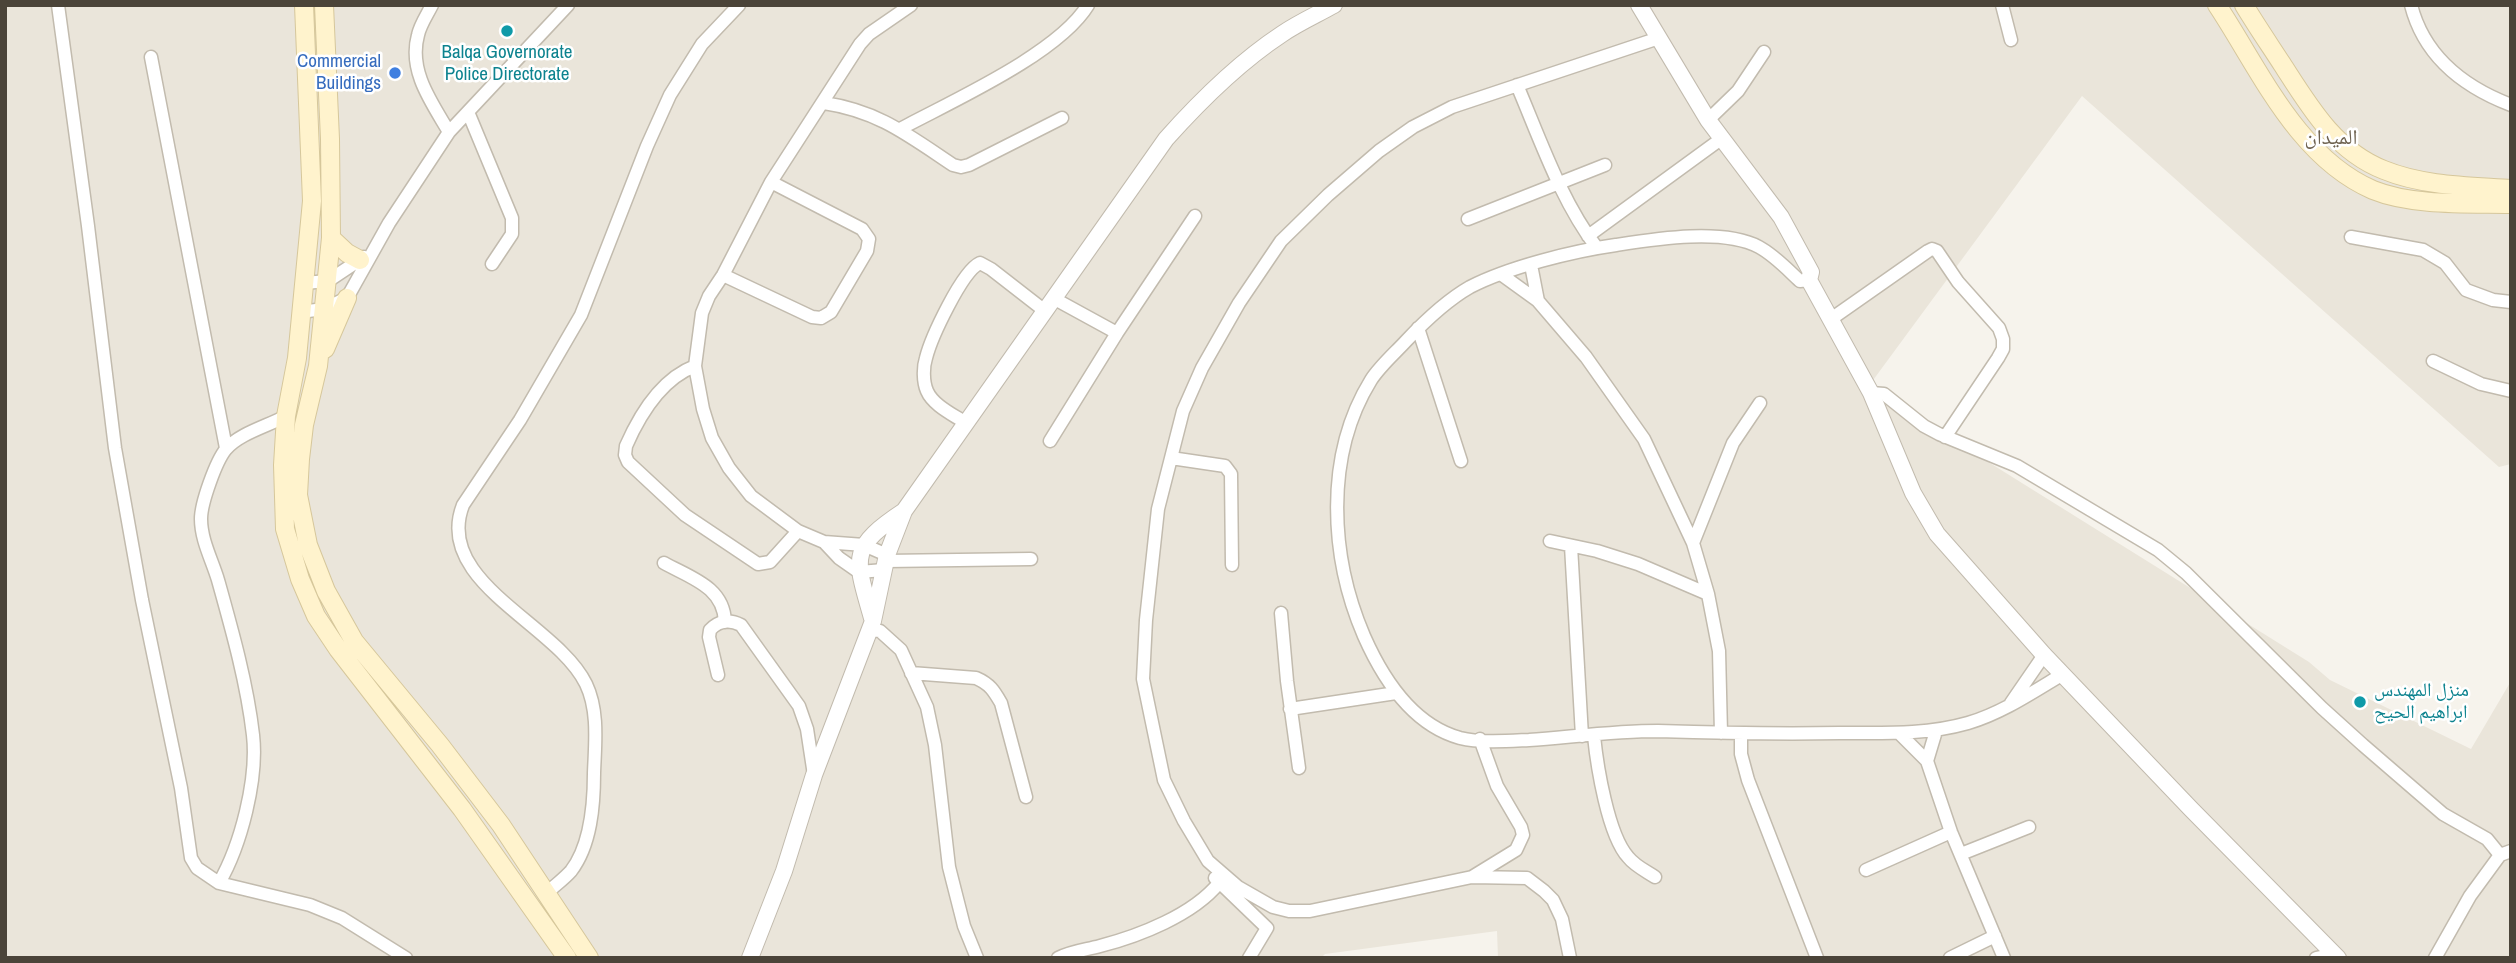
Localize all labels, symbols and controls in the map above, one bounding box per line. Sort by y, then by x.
marker: Balqa Governorate Police Directorate [499,23,515,39]
place label: Balqa Governorate Police Directorate [442,42,572,86]
place label: Commercial Buildings [297,51,381,95]
marker: Commercial Buildings [387,65,403,81]
district label: الميدان [2305,125,2357,151]
place label: منزل المهندس ابراهيم الحيح [2374,680,2469,724]
marker: منزل المهندس ابراهيم الحيح [2352,694,2368,710]

